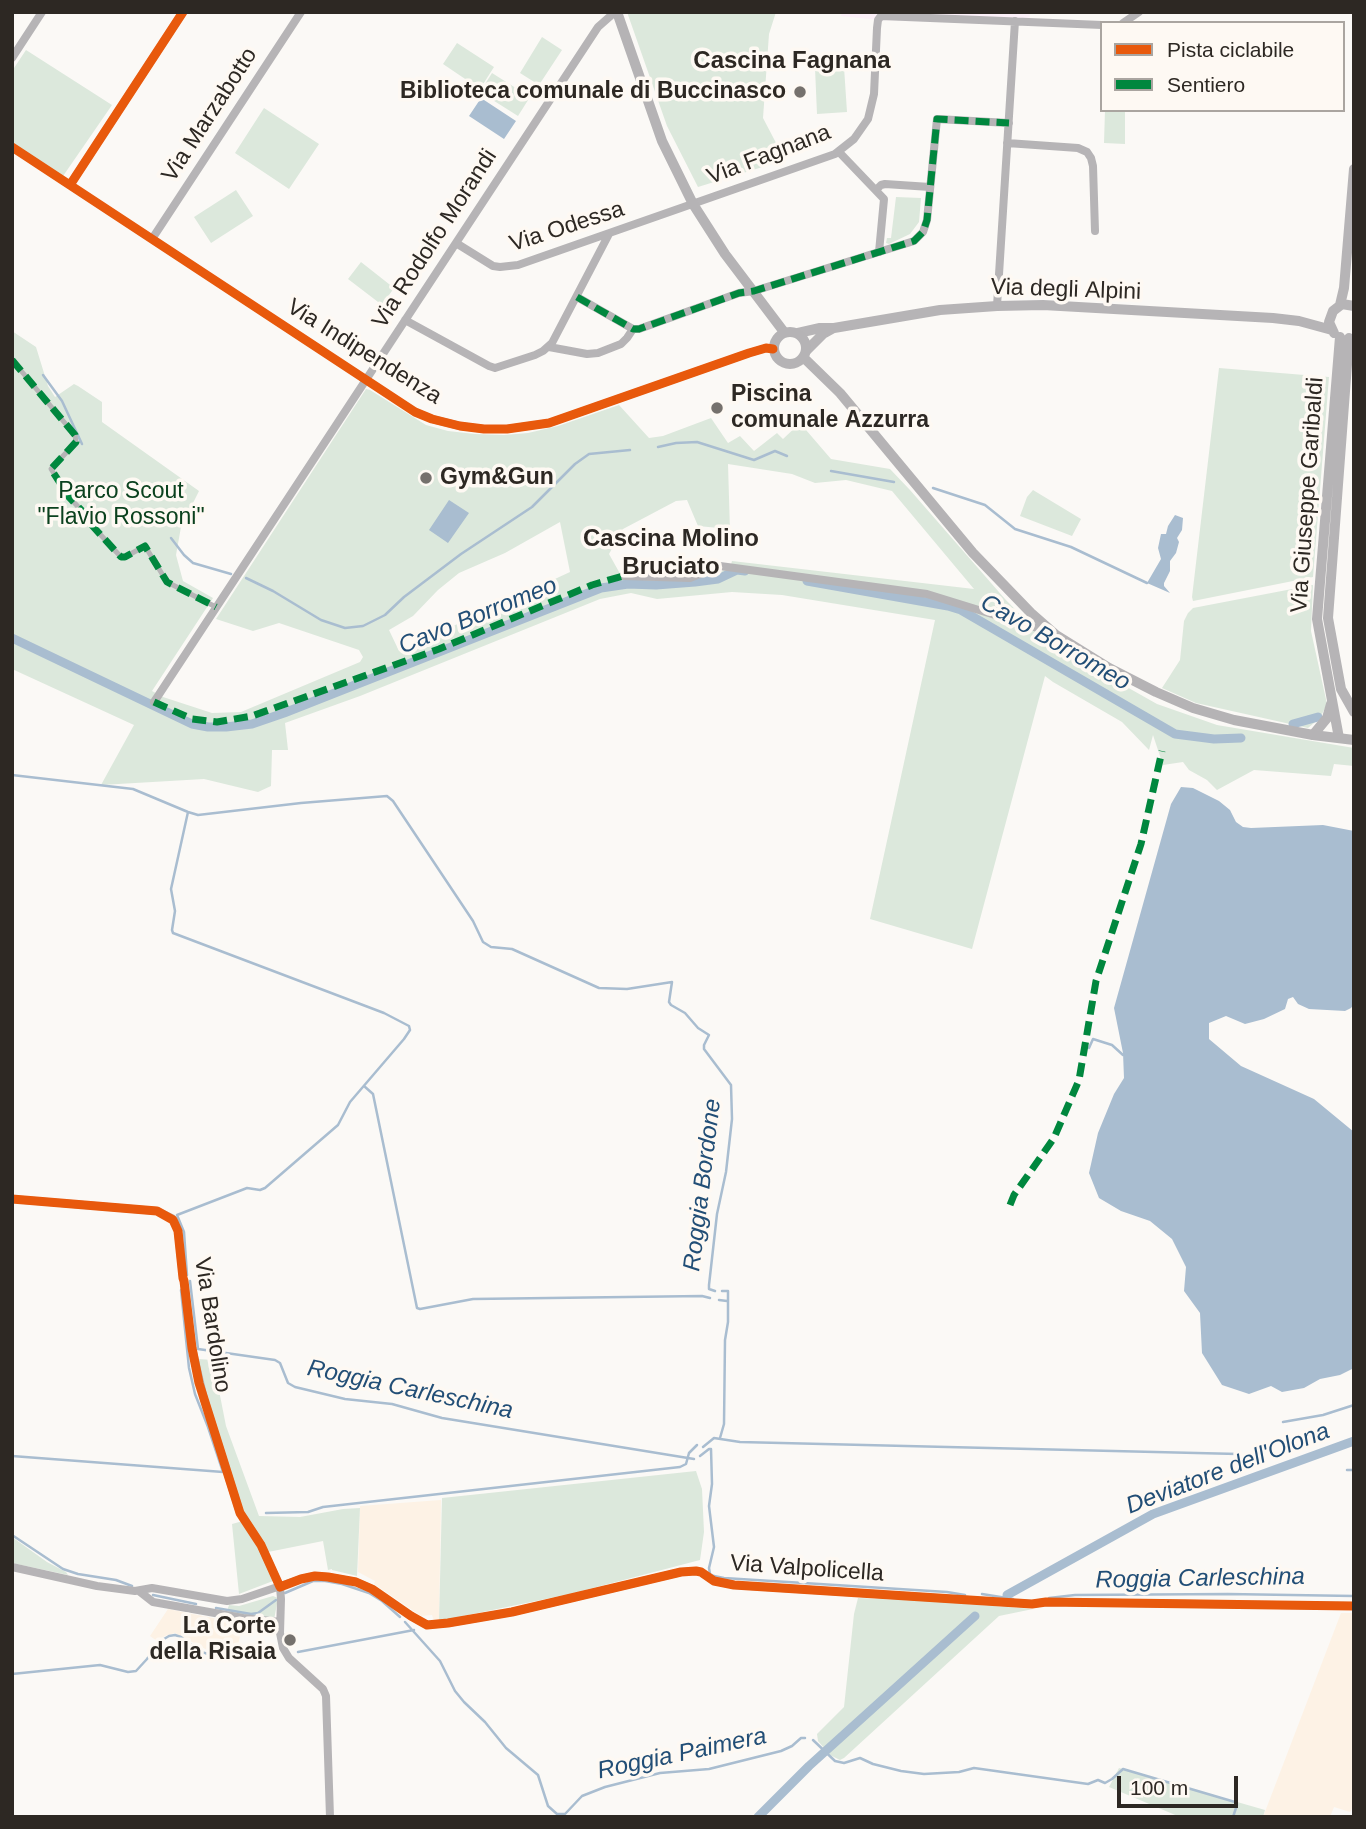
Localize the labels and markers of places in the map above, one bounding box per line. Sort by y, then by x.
place label: Biblioteca comunale di Buccinasco [400,78,786,106]
marker: Biblioteca comunale di Buccinasco [792,84,808,100]
place label: Piscina comunale Azzurra [731,381,929,435]
marker: Piscina comunale Azzurra [709,400,725,416]
place label: Gym&Gun [440,464,554,492]
marker: Gym&Gun [418,470,434,486]
place label: La Corte della Risaia [149,1613,276,1667]
marker: La Corte della Risaia [282,1632,298,1648]

